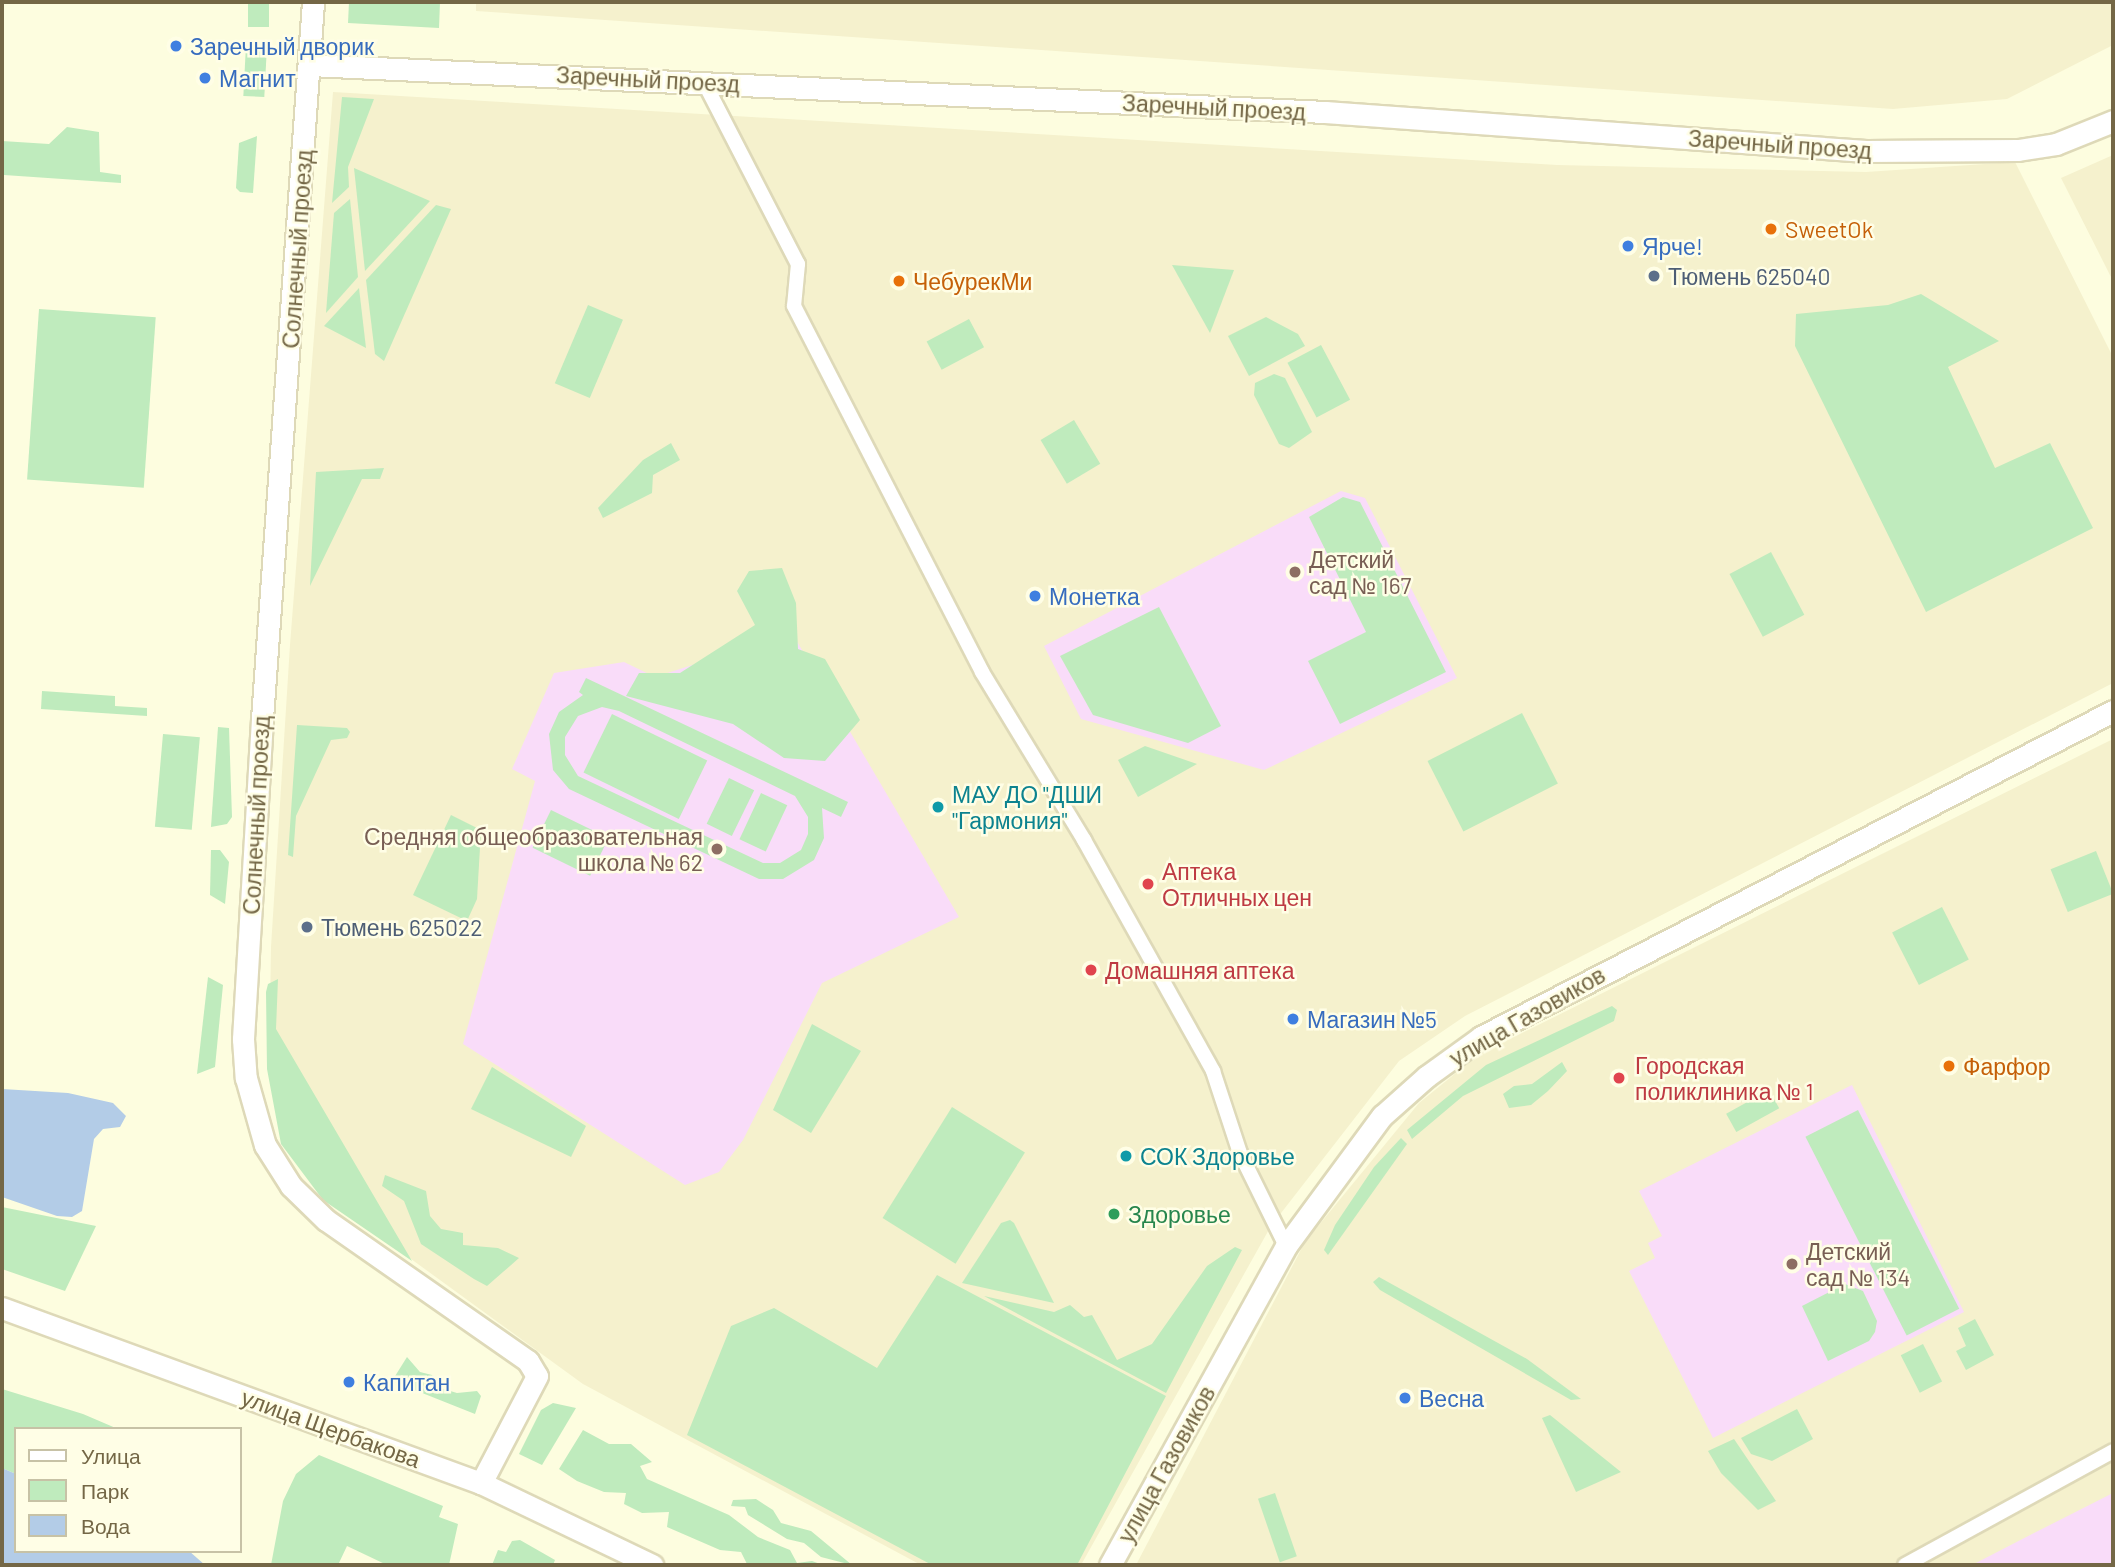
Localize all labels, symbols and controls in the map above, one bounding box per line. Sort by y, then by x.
place label: Заречный дворик [190,32,374,60]
marker: Заречный дворик [168,38,184,54]
street label: Заречный проезд [555,60,741,98]
place label: Магнит [219,64,296,92]
marker: Магнит [197,70,213,86]
street label: Заречный проезд [1121,88,1307,126]
street label: Заречный проезд [1687,124,1873,164]
street label: Солнечный проезд [276,149,318,349]
place label: SweetOk [1785,215,1873,243]
marker: SweetOk [1763,221,1779,237]
place label: Ярче! [1642,232,1703,260]
marker: Ярче! [1620,238,1636,254]
place label: Тюмень 625040 [1668,262,1831,290]
place label: ЧебурекМи [913,267,1032,295]
marker: Тюмень 625040 [1646,268,1662,284]
marker: ЧебурекМи [891,273,907,289]
place label: Детский сад № 167 [1309,545,1411,599]
marker: Детский сад № 167 [1287,564,1303,580]
place label: Монетка [1049,582,1140,610]
marker: Монетка [1027,588,1043,604]
street label: Солнечный проезд [237,715,275,915]
place label: МАУ ДО "ДШИ "Гармония" [952,780,1102,834]
marker: МАУ ДО "ДШИ "Гармония" [930,799,946,815]
place label: Средняя общеобразовательная школа № 62 [364,822,703,876]
marker: Средняя общеобразовательная школа № 62 [709,841,725,857]
place label: Аптека Отличных цен [1162,857,1312,911]
marker: Аптека Отличных цен [1140,876,1156,892]
place label: Тюмень 625022 [321,913,483,941]
marker: Тюмень 625022 [299,919,315,935]
place label: Домашняя аптека [1105,956,1295,984]
street label: улица Газовиков [1444,960,1610,1072]
marker: Домашняя аптека [1083,962,1099,978]
place label: Магазин №5 [1307,1005,1437,1033]
marker: Магазин №5 [1285,1011,1301,1027]
place label: Городская поликлиника № 1 [1635,1051,1813,1105]
place label: Фарфор [1963,1052,2051,1080]
marker: Фарфор [1941,1058,1957,1074]
marker: Городская поликлиника № 1 [1609,1068,1629,1088]
place label: СОК Здоровье [1140,1142,1295,1170]
marker: СОК Здоровье [1118,1148,1134,1164]
place label: Здоровье [1128,1200,1231,1228]
marker: Здоровье [1106,1206,1122,1222]
place label: Детский сад № 134 [1806,1237,1910,1291]
marker: Детский сад № 134 [1784,1256,1800,1272]
place label: Капитан [363,1368,450,1396]
marker: Капитан [341,1374,357,1390]
street label: улица Газовиков [1112,1381,1220,1547]
street label: улица Щербакова [238,1383,424,1473]
place label: Весна [1419,1384,1484,1412]
marker: Весна [1397,1390,1413,1406]
legend [14,1427,242,1553]
text: Улица [81,1443,141,1468]
text: Парк [81,1478,129,1503]
text: Вода [81,1513,130,1538]

